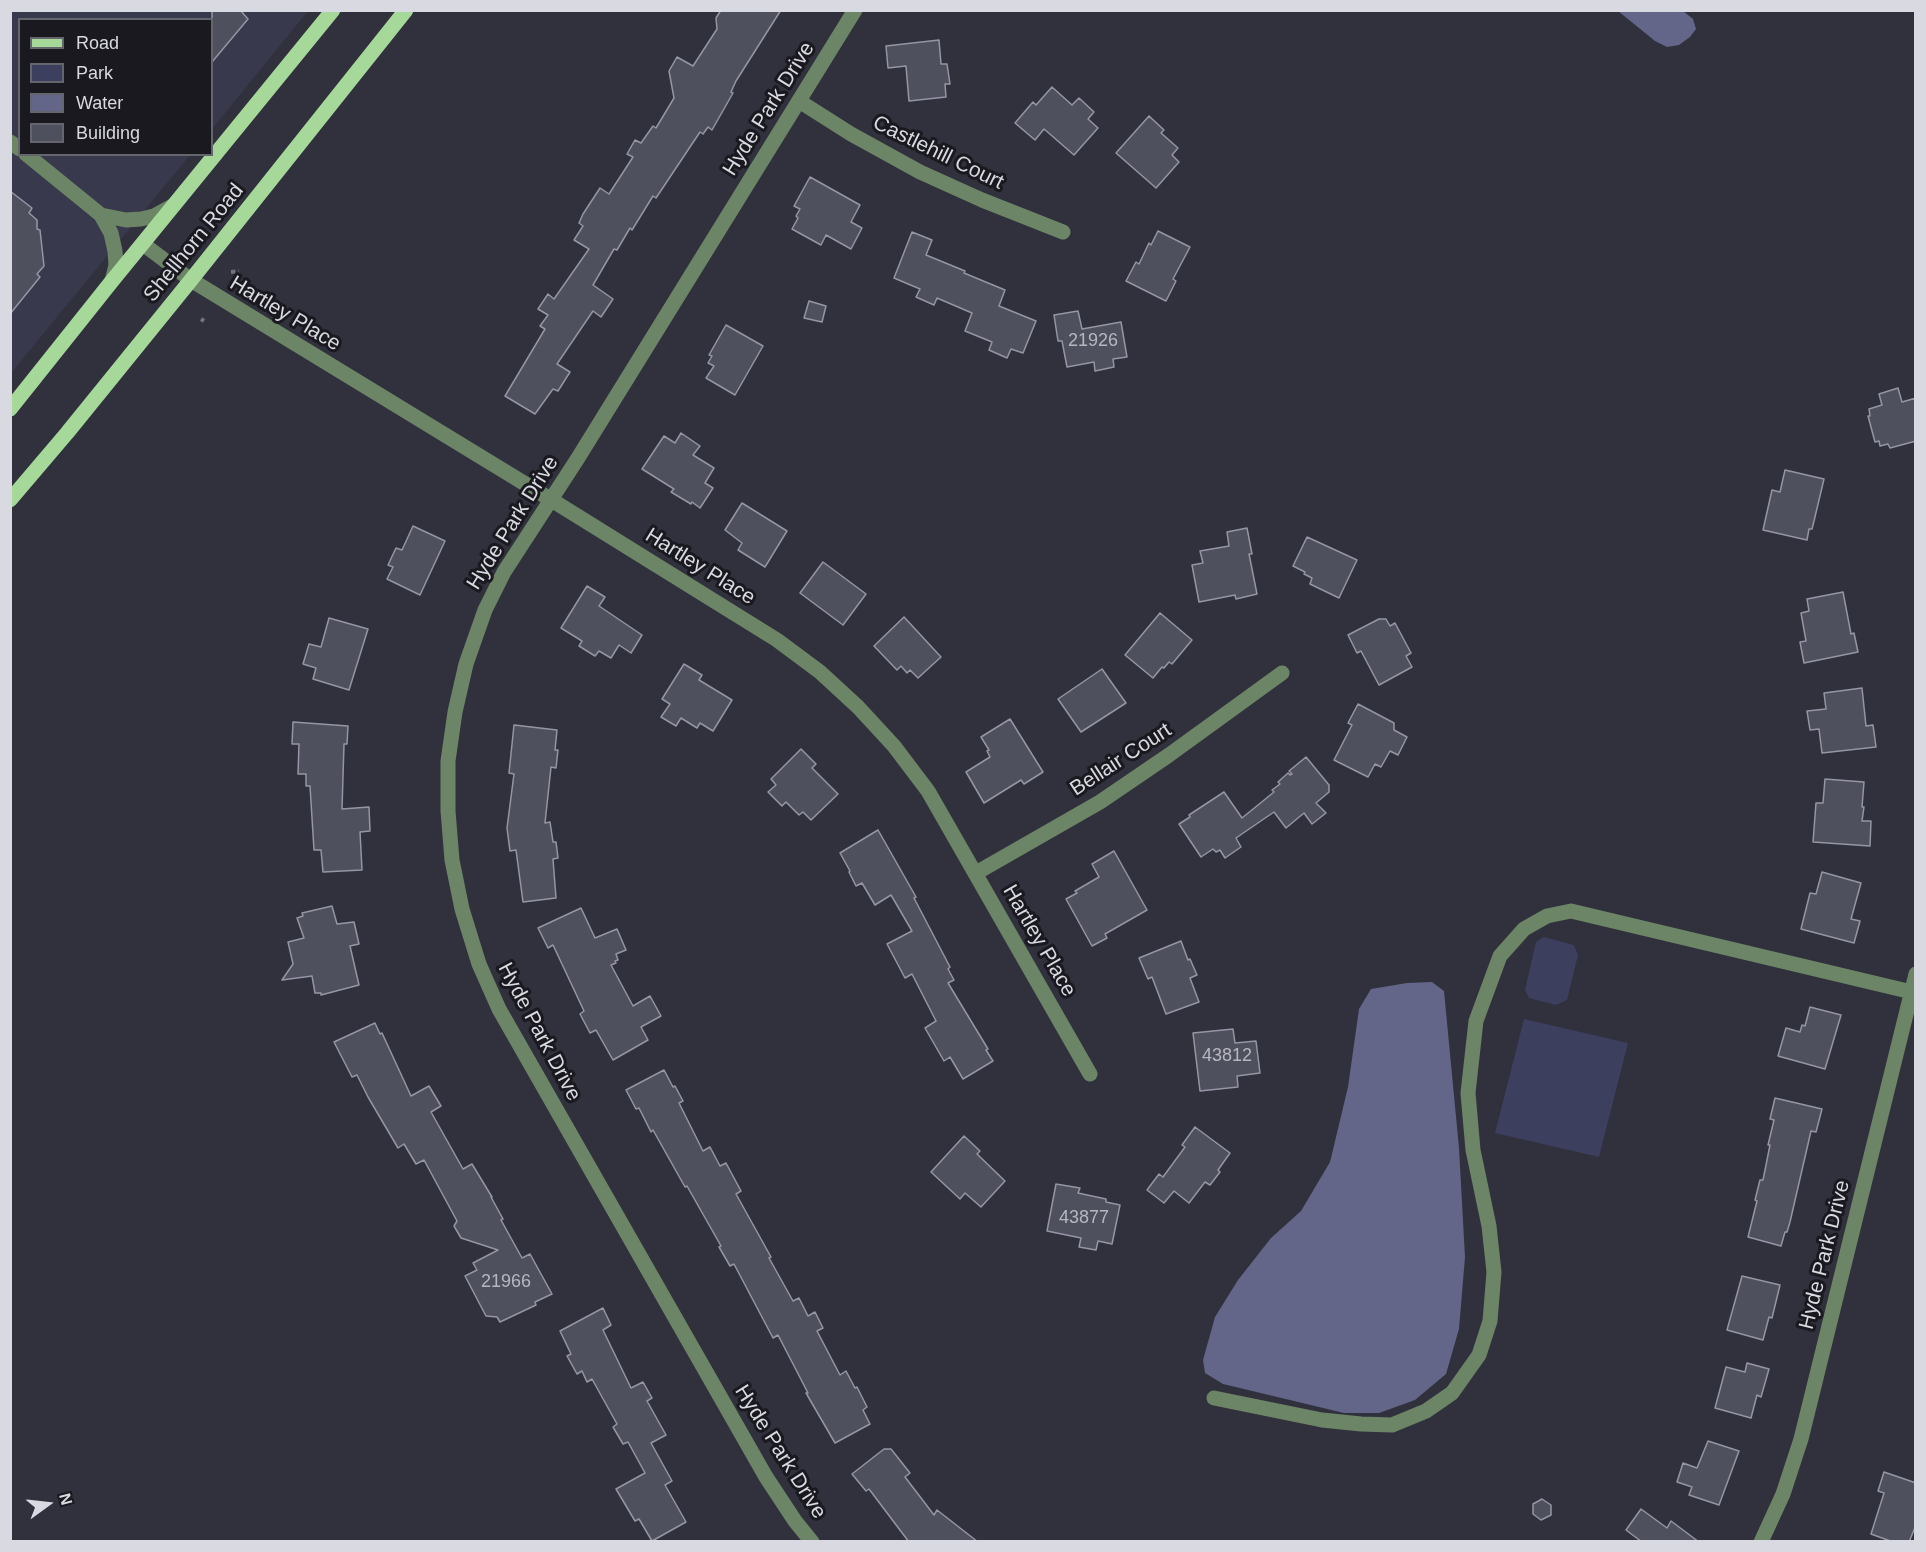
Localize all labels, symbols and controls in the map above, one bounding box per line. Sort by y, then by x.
legend [18,18,213,156]
text: Road [76,33,119,53]
street label: Hyde Park Drive [718,38,820,180]
text: Park [76,63,113,83]
text: Water [76,93,123,113]
street label: Castlehill Court [868,110,1008,196]
text: Building [76,123,140,143]
street label: Shellhorn Road [139,179,249,307]
street label: Hartley Place [225,271,345,357]
house number: 21926 [1068,330,1118,352]
street label: Hyde Park Drive [462,452,564,594]
street label: Hartley Place [640,523,760,611]
street label: Bellair Court [1066,718,1176,802]
street label: Hartley Place [997,881,1081,1001]
street label: Hyde Park Drive [492,959,586,1105]
house number: 43812 [1202,1045,1252,1067]
street label: Hyde Park Drive [1794,1178,1856,1332]
house number: 43877 [1059,1207,1109,1229]
house number: 21966 [481,1271,531,1293]
street label: Hyde Park Drive [729,1381,831,1523]
north arrow [18,1474,78,1534]
text: N [56,1491,76,1507]

